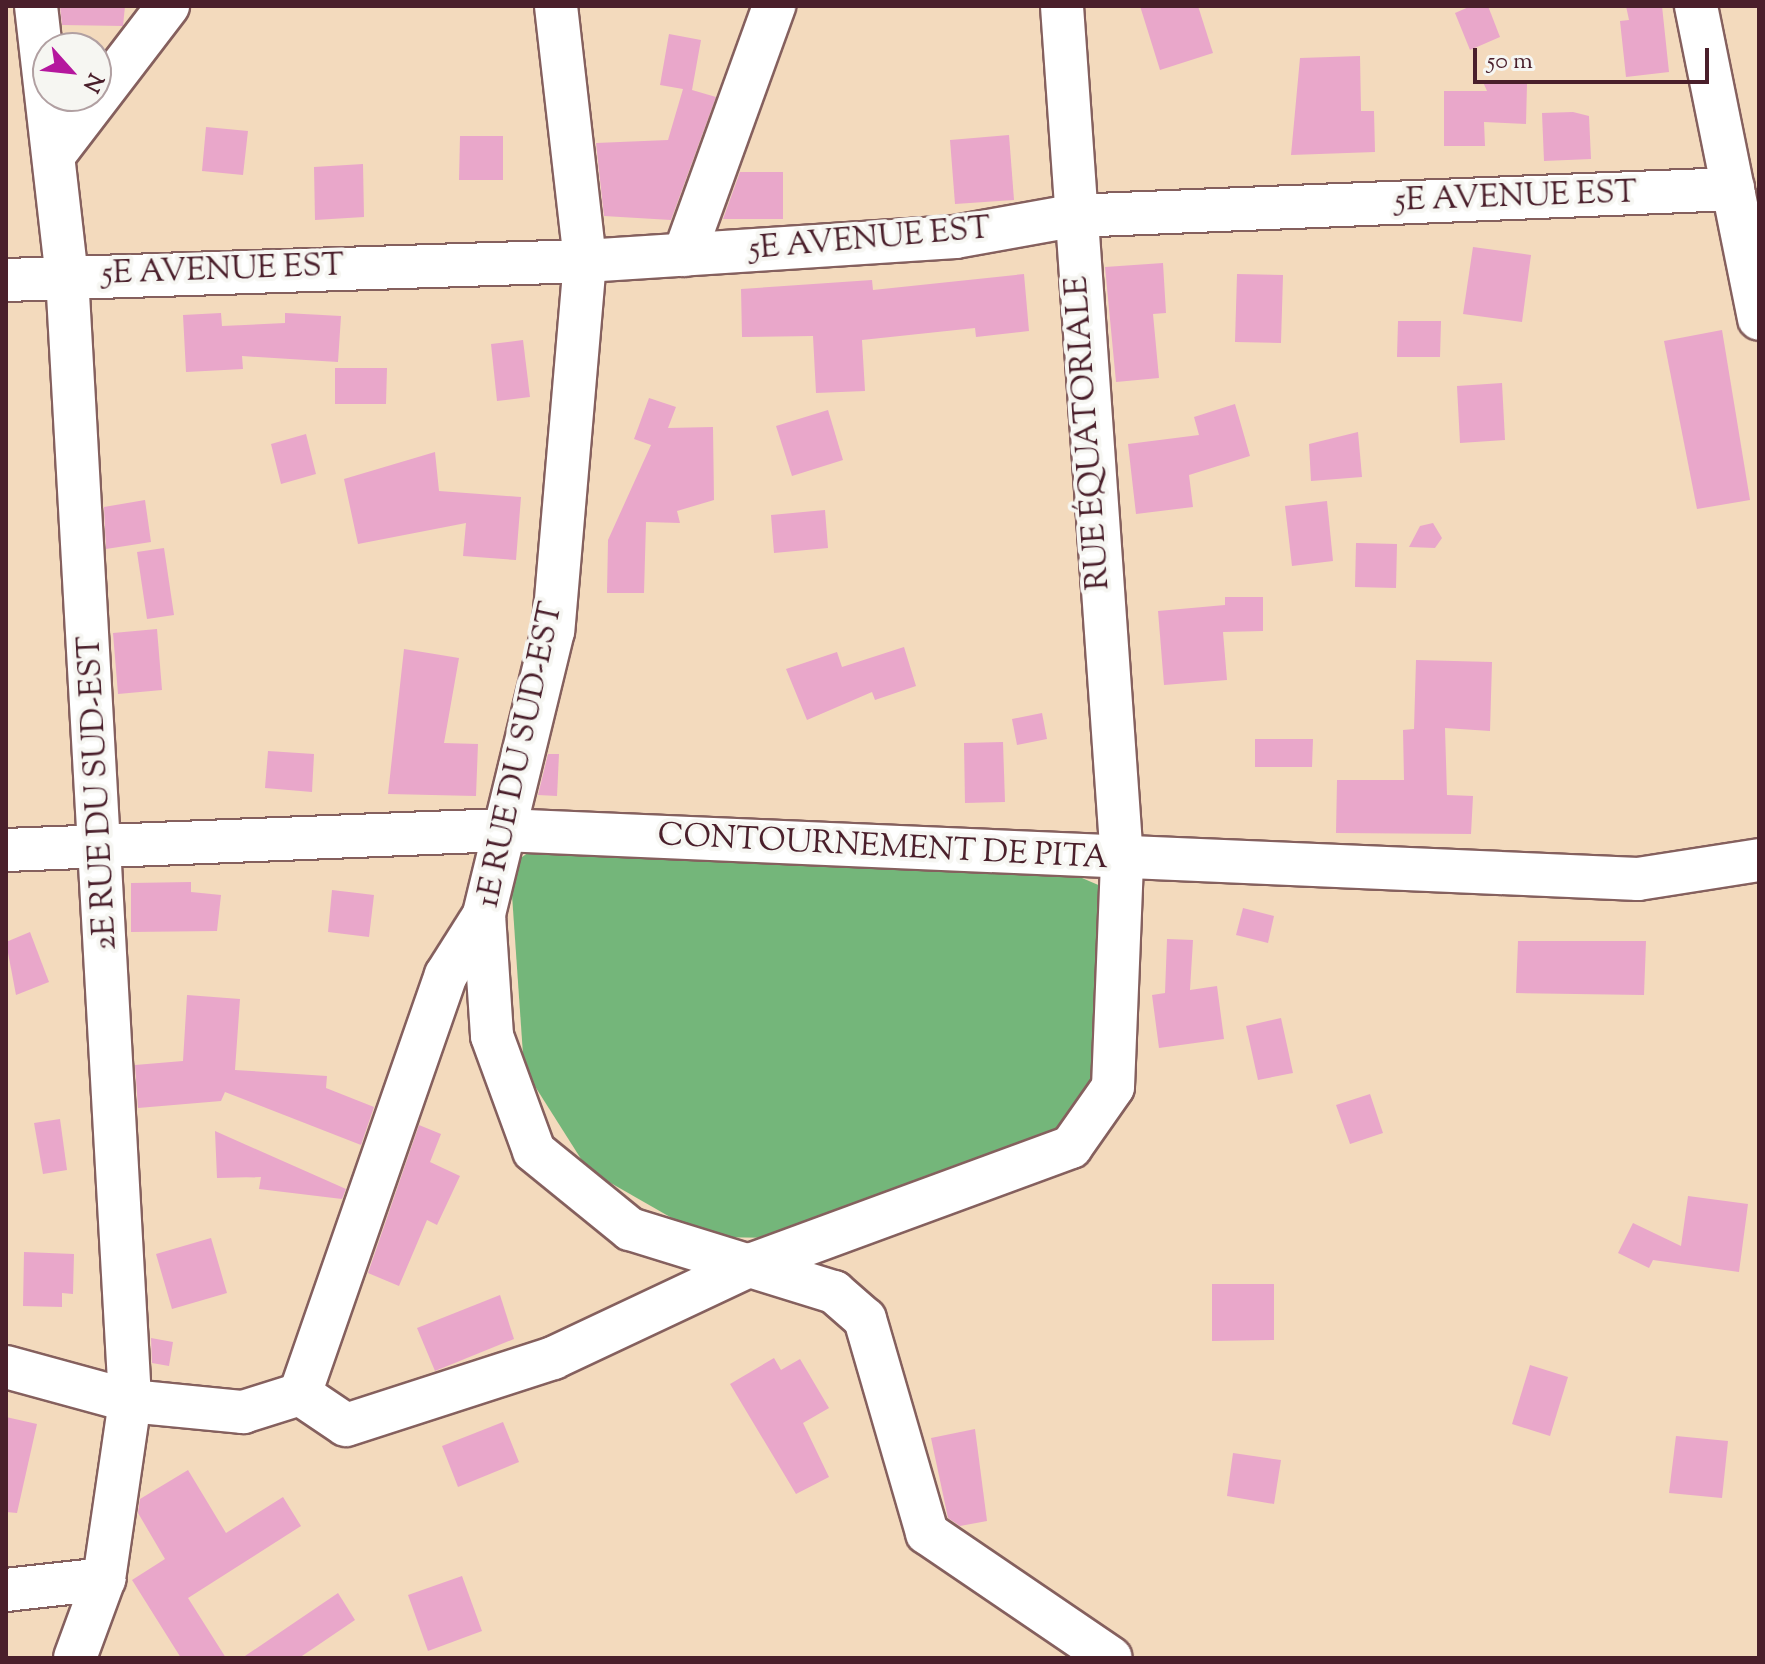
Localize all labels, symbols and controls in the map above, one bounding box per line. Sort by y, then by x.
north arrow [32,32,112,112]
scale bar [1477,32,1713,82]
text: 50 m [1487,45,1533,79]
text: N [73,67,110,97]
street label: 5E AVENUE EST [1394,175,1638,221]
street label: 5E AVENUE EST [748,210,992,270]
street label: 5E AVENUE EST [101,248,345,294]
street label: RUE ÉQUATORIALE [1059,275,1119,591]
street label: 1E RUE DU SUD-EST [470,599,572,911]
street label: 2E RUE DU SUD-EST [72,635,126,951]
street label: CONTOURNEMENT DE PITA [657,817,1109,879]

